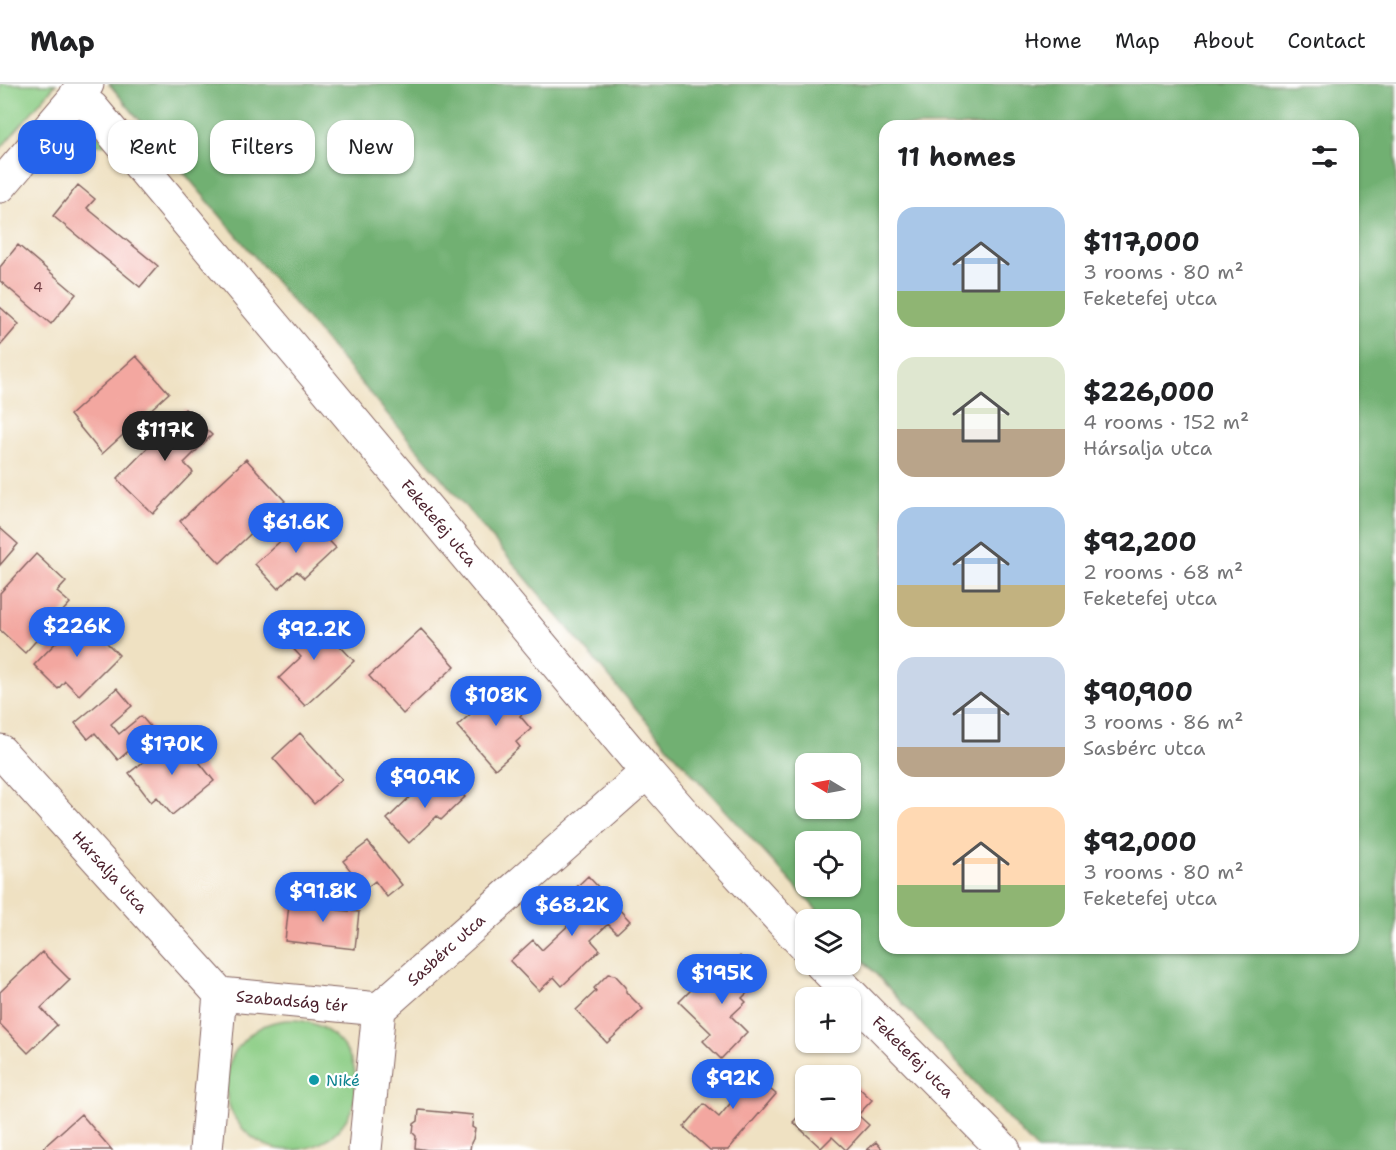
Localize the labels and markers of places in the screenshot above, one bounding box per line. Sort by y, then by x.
pin: $117K [123,411,207,462]
pin: $61.6K [247,503,345,554]
pin: $226K [35,607,119,658]
pin: $92.2K [265,610,363,661]
pin: $108K [454,676,538,727]
pin: $170K [130,725,214,776]
pin: $90.9K [376,758,474,809]
pin: $91.8K [274,872,372,923]
pin: $68.2K [523,886,621,937]
pin: $195K [680,954,764,1005]
pin: $92K [697,1059,769,1110]
place label: Niké [326,1070,360,1091]
marker: Niké [307,1073,321,1087]

